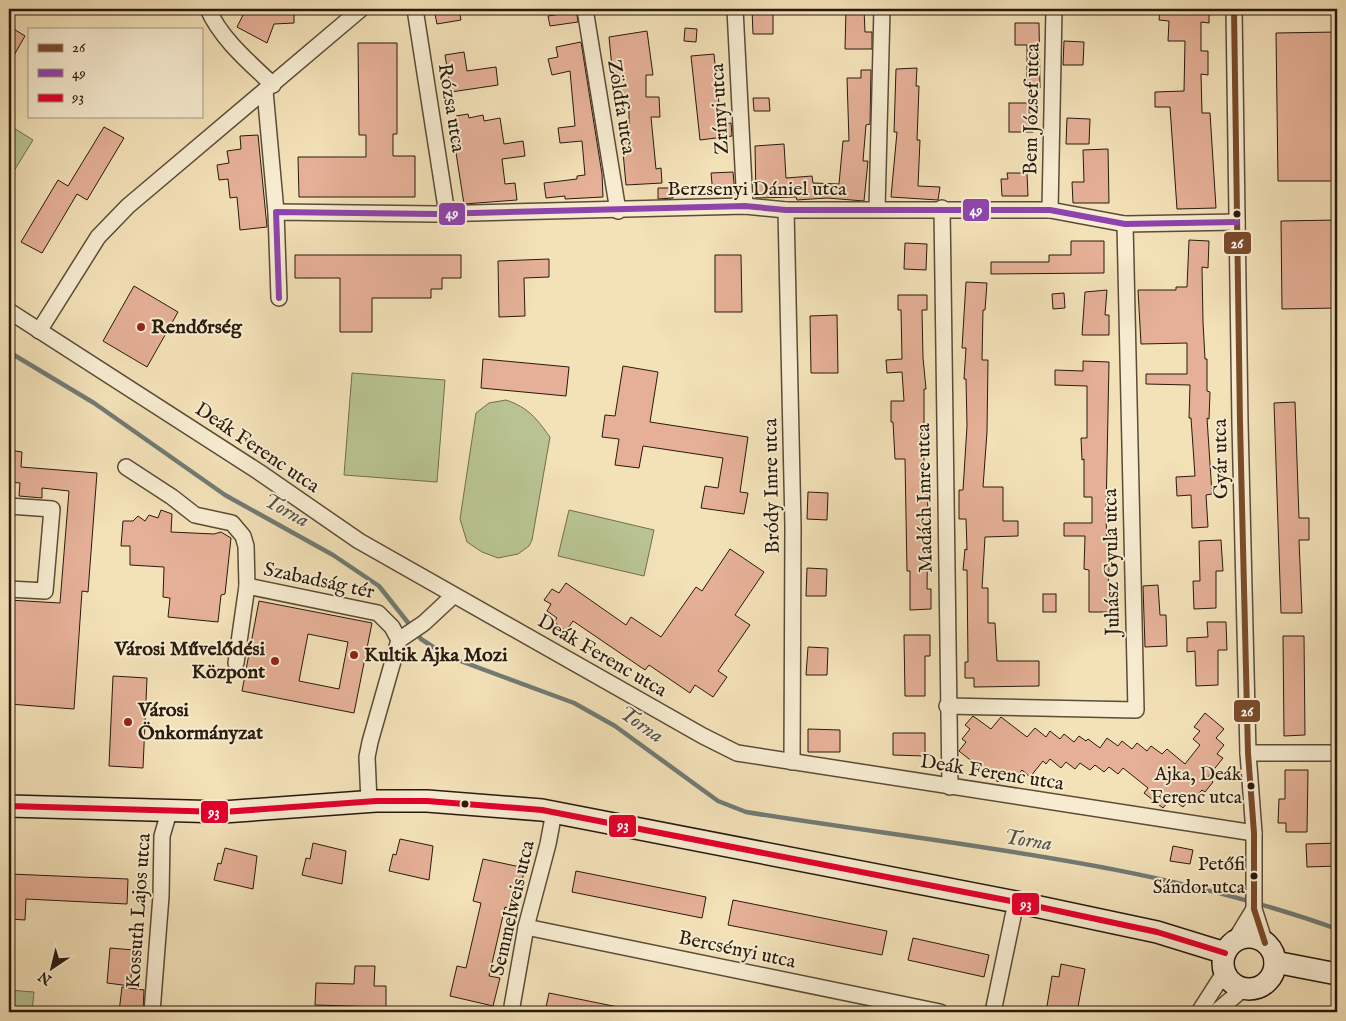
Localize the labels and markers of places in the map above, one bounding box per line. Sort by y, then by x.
unlabelled marker [1232,209,1242,219]
place label: Rendőrség [151,315,243,340]
marker: Rendőrség [135,321,147,333]
place label: Városi Művelődési Központ [113,637,266,685]
place label: Kultik Ajka Mozi [364,643,508,668]
marker: Kultik Ajka Mozi [348,649,360,661]
marker: Városi Művelődési Központ [269,655,281,667]
place label: Városi Önkormányzat [137,698,263,746]
marker: Városi Önkormányzat [122,716,134,728]
place label: Ajka, Deák Ferenc utca [1150,763,1243,810]
marker: Ajka, Deák Ferenc utca [1246,781,1256,791]
unlabelled marker [460,799,470,809]
place label: Petőfi Sándor utca [1153,853,1246,900]
marker: Petőfi Sándor utca [1249,871,1259,881]

